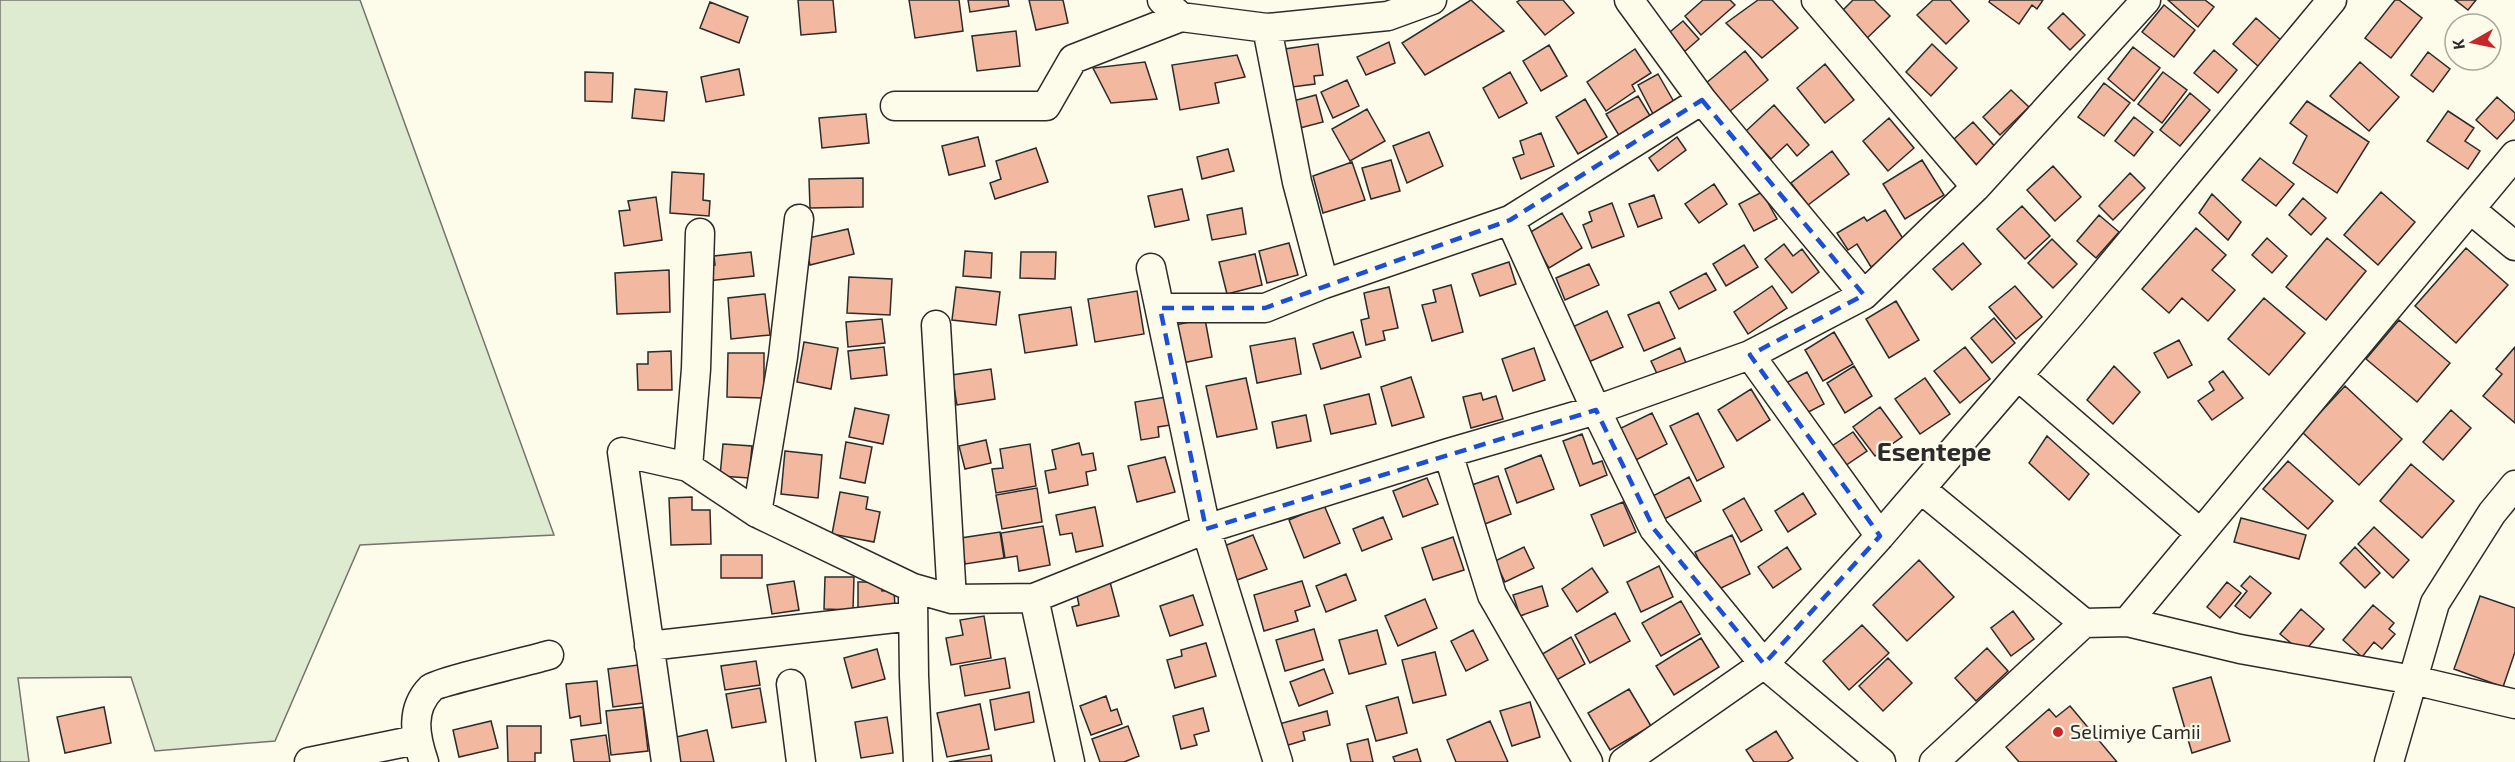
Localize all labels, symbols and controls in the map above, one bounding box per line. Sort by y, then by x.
north arrow [2443,12,2503,72]
text: K [2447,37,2468,51]
district label: Esentepe [1877,435,1991,466]
place label: Selimiye Camii [2070,719,2201,743]
marker: Selimiye Camii [2051,725,2065,739]

